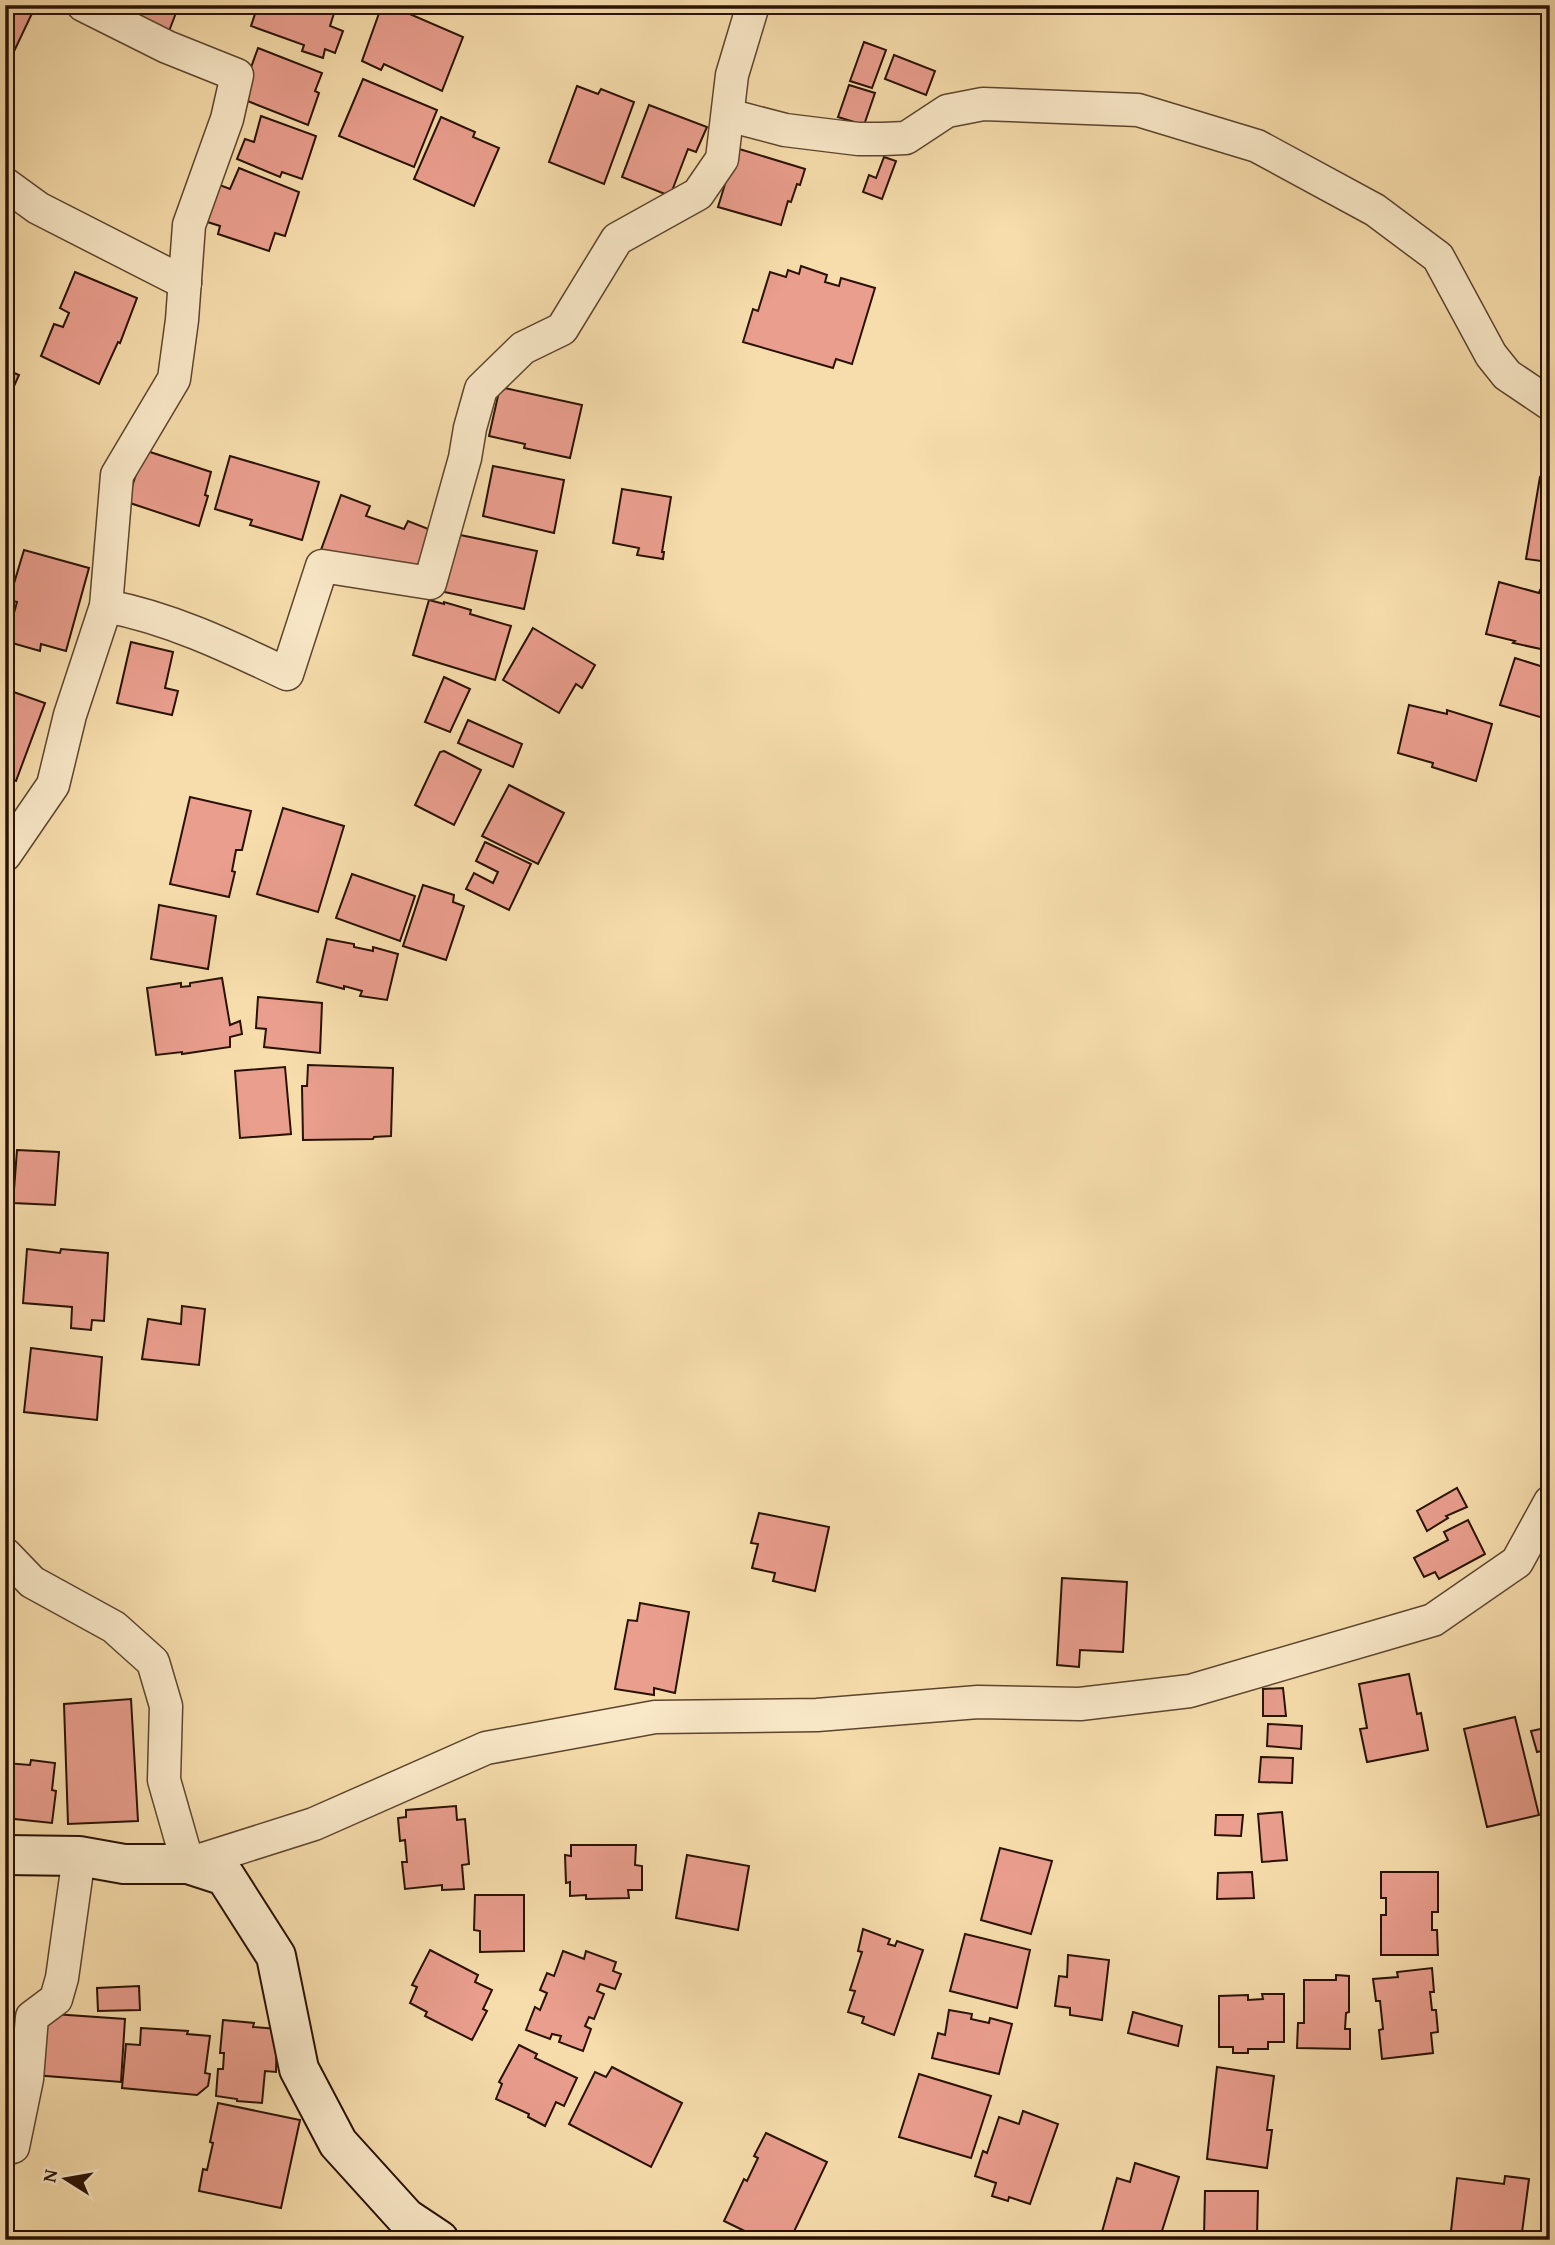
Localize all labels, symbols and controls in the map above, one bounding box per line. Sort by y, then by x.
north arrow [32,2144,102,2214]
text: N [34,2167,64,2185]

